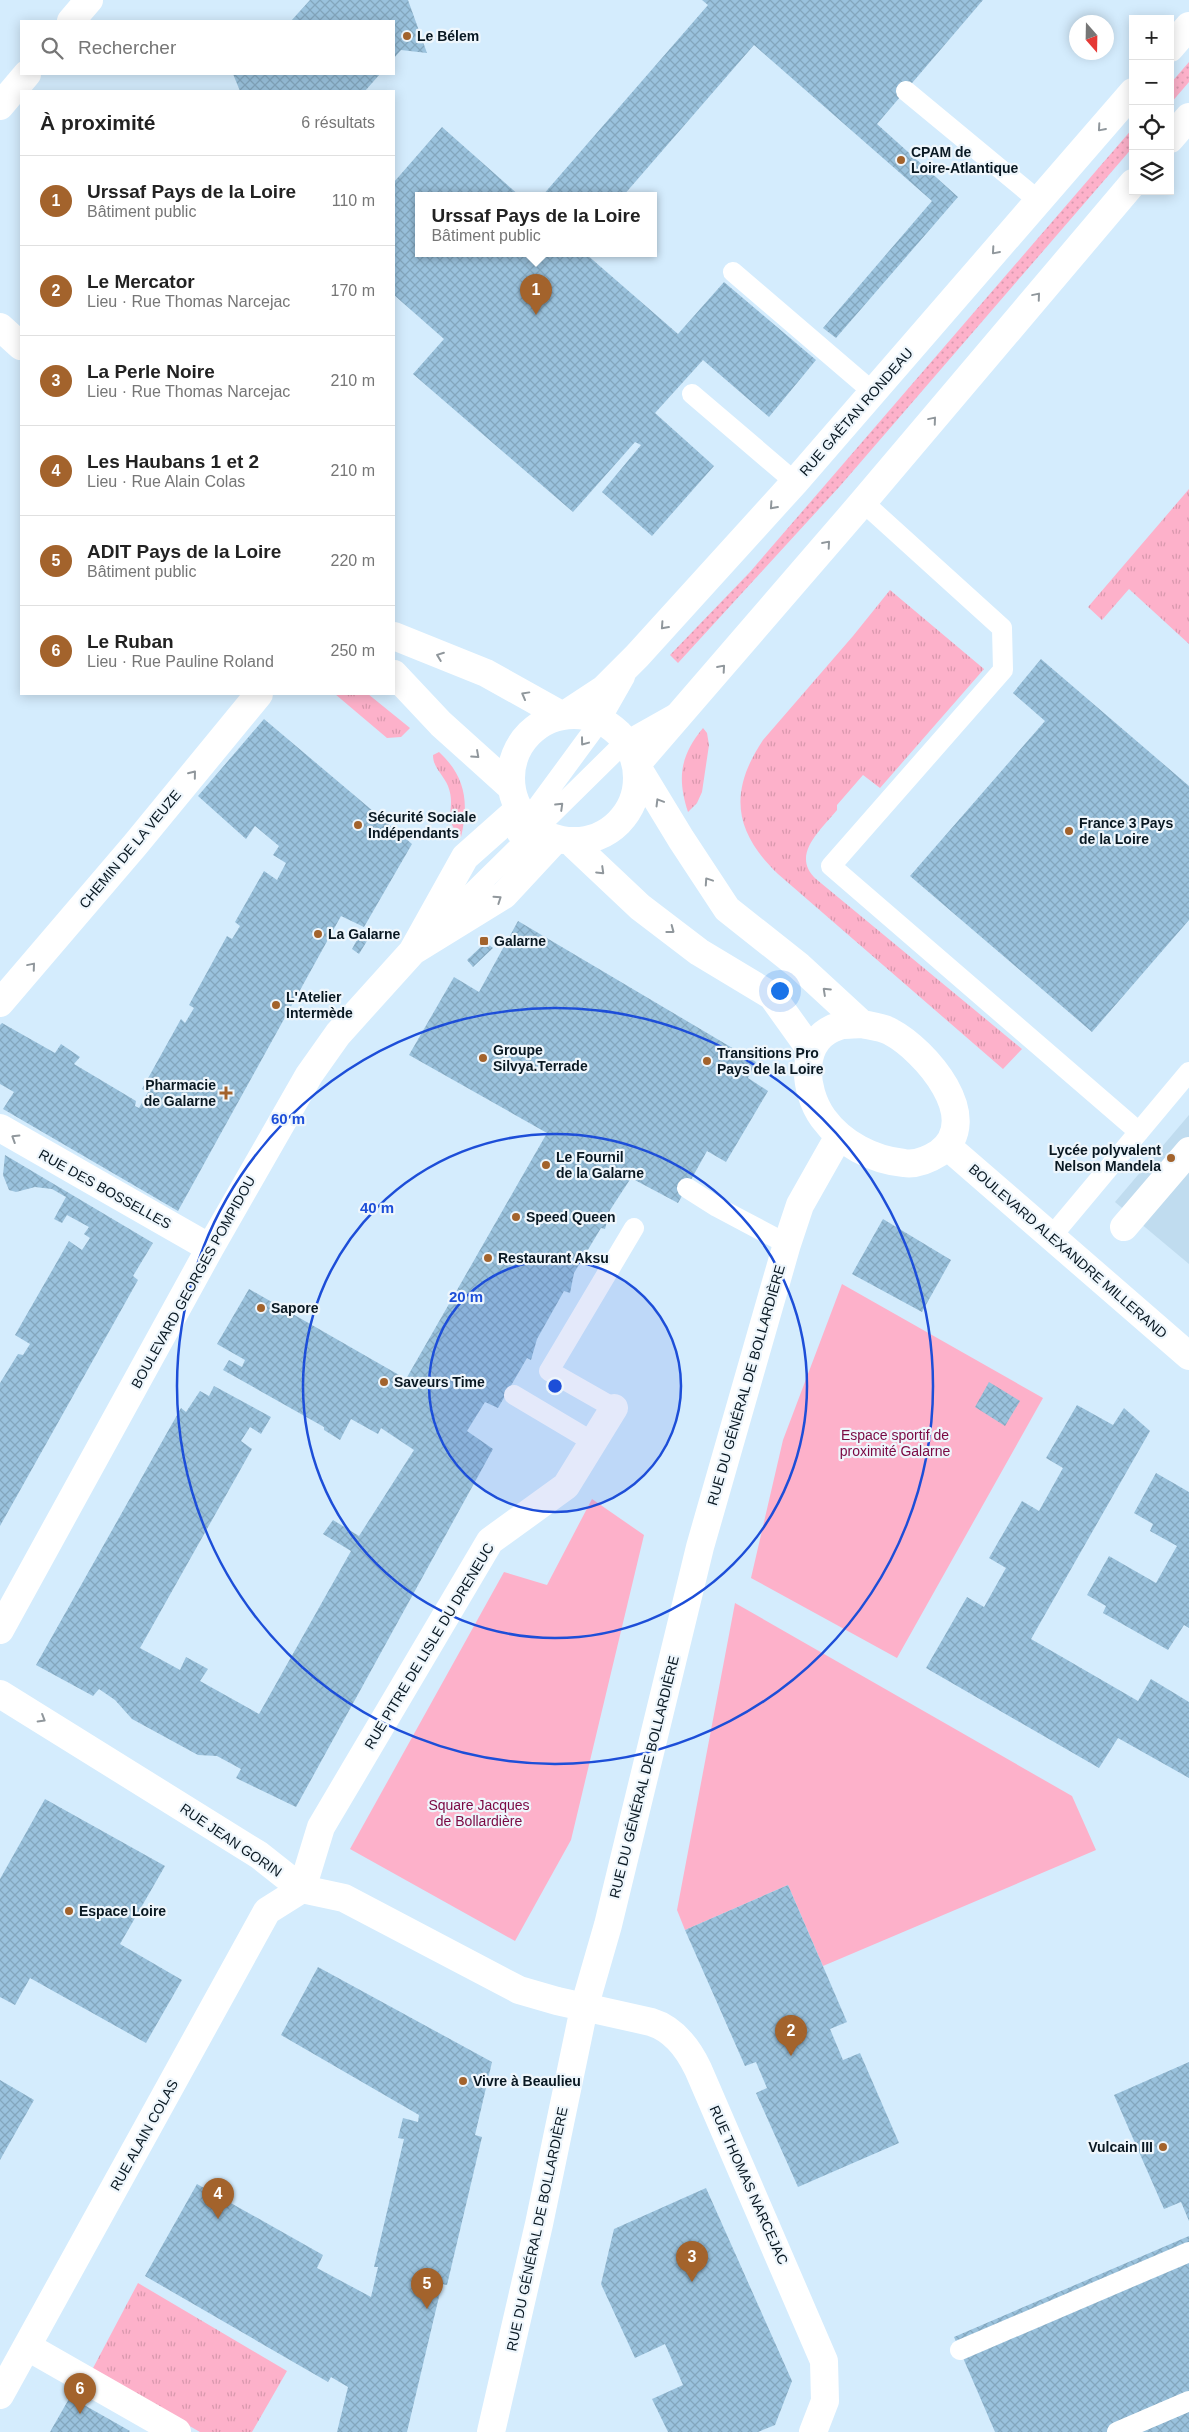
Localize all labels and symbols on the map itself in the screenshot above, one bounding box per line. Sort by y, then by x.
north arrow [1069,15,1114,60]
place label: Le Bélem [417,28,479,44]
marker: Le Bélem [401,30,413,42]
one-way arrow [1098,123,1107,132]
place label: CPAM de Loire-Atlantique [911,144,1019,176]
marker: CPAM de Loire-Atlantique [895,154,907,166]
one-way arrow [991,246,1000,255]
pin: 1 [520,274,552,315]
one-way arrow [1032,293,1040,302]
street label: RUE GAËTAN RONDEAU [796,345,916,479]
one-way arrow [927,417,936,426]
one-way arrow [770,501,779,510]
one-way arrow [822,541,830,550]
one-way arrow [661,621,670,630]
one-way arrow [436,651,445,662]
one-way arrow [716,664,725,673]
one-way arrow [521,691,530,701]
one-way arrow [582,736,590,745]
one-way arrow [471,749,480,758]
one-way arrow [187,771,196,780]
street label: CHEMIN DE LA VEUZE [76,787,184,911]
one-way arrow [655,798,665,807]
one-way arrow [554,803,563,812]
place label: Sécurité Sociale Indépendants [368,809,476,841]
place label: France 3 Pays de la Loire [1079,815,1173,847]
marker: Sécurité Sociale Indépendants [352,819,364,831]
marker: France 3 Pays de la Loire [1063,825,1075,837]
one-way arrow [595,865,604,874]
one-way arrow [705,877,714,886]
one-way arrow [492,896,502,905]
one-way arrow [665,925,674,933]
place label: La Galarne [328,926,401,942]
marker: La Galarne [312,928,324,940]
place label: Galarne [494,933,546,949]
marker: Galarne [478,935,490,947]
one-way arrow [26,962,35,971]
your location [767,978,793,1004]
one-way arrow [823,988,832,997]
place label: L'Atelier Intermède [286,989,353,1021]
marker: L'Atelier Intermède [270,999,282,1011]
place label: Groupe Silvya.Terrade [493,1042,588,1074]
place label: Transitions Pro Pays de la Loire [717,1045,824,1077]
marker: Groupe Silvya.Terrade [477,1052,489,1064]
marker: Transitions Pro Pays de la Loire [701,1055,713,1067]
place label: Pharmacie de Galarne [144,1077,216,1109]
marker: Pharmacie de Galarne [220,1087,232,1099]
text: 60 m [271,1110,305,1127]
one-way arrow [12,1135,21,1144]
place label: Lycée polyvalent Nelson Mandela [1049,1142,1161,1174]
street label: RUE DES BOSSELLES [36,1146,174,1232]
place label: Le Fournil de la Galarne [556,1149,644,1181]
marker: Lycée polyvalent Nelson Mandela [1165,1152,1177,1164]
marker: Le Fournil de la Galarne [540,1159,552,1171]
street label: BOULEVARD ALEXANDRE MILLERAND [966,1161,1170,1341]
street label: BOULEVARD GEORGES POMPIDOU [128,1173,258,1391]
text: 40 m [360,1199,394,1216]
place label: Speed Queen [526,1209,615,1225]
marker: Speed Queen [510,1211,522,1223]
place label: Restaurant Aksu [498,1250,609,1266]
marker: Restaurant Aksu [482,1252,494,1264]
street label: RUE DU GÉNÉRAL DE BOLLARDIÈRE [704,1263,788,1507]
text: 20 m [449,1288,483,1305]
place label: Sapore [271,1300,319,1316]
marker: Sapore [255,1302,267,1314]
place label: Saveurs Time [394,1374,485,1390]
marker: Saveurs Time [378,1376,390,1388]
centre of rings [546,1377,564,1395]
park label: Espace sportif de proximité Galarne [840,1427,950,1459]
street label: RUE PITRE DE LISLE DU DRENEUC [361,1540,497,1752]
street label: RUE DU GÉNÉRAL DE BOLLARDIÈRE [606,1654,682,1900]
one-way arrow [36,1713,45,1723]
park label: Square Jacques de Bollardière [428,1797,530,1829]
street label: RUE JEAN GORIN [177,1800,285,1880]
place label: Espace Loire [79,1903,166,1919]
marker: Espace Loire [63,1905,75,1917]
pin: 2 [775,2015,807,2056]
place label: Vivre à Beaulieu [473,2073,581,2089]
marker: Vivre à Beaulieu [457,2075,469,2087]
street label: RUE ALAIN COLAS [107,2077,181,2193]
street label: RUE THOMAS NARCEJAC [707,2103,791,2267]
street label: RUE DU GÉNÉRAL DE BOLLARDIÈRE [503,2105,571,2353]
place label: Vulcain III [1088,2139,1153,2155]
marker: Vulcain III [1157,2141,1169,2153]
pin: 4 [202,2178,234,2219]
pin: 3 [676,2241,708,2282]
pin: 5 [411,2268,443,2309]
pin: 6 [64,2373,96,2414]

